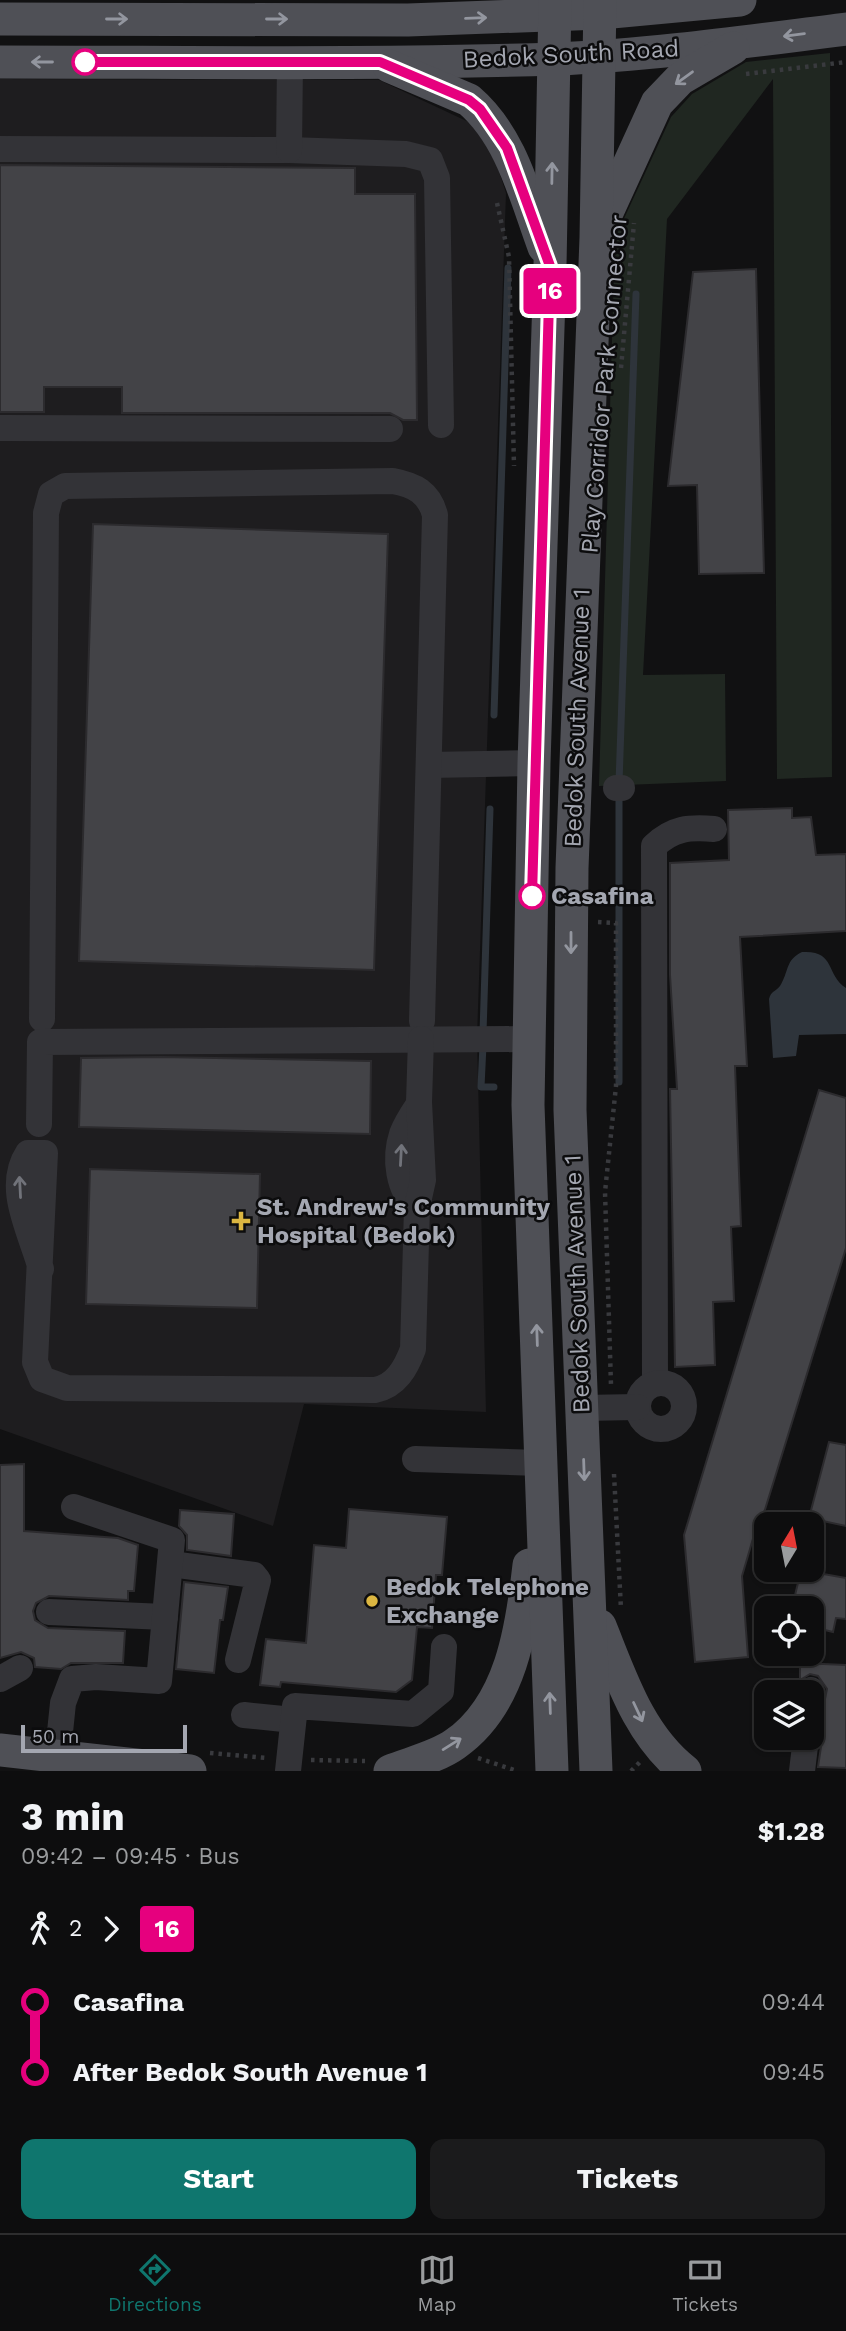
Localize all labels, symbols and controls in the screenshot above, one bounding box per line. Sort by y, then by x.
one-way arrow [464,11,487,24]
one-way arrow [105,12,128,26]
one-way arrow [266,12,289,26]
one-way arrow [783,29,806,42]
street label: Bedok South Road [462,34,680,74]
unlabelled marker [72,49,98,75]
one-way arrow [31,55,54,69]
one-way arrow [675,70,694,85]
one-way arrow [546,162,559,185]
street label: Play Corridor Park Connector [575,213,633,555]
line badge: 16 [518,268,582,314]
text: 16 [537,277,563,305]
street label: Bedok South Avenue 1 [558,588,596,848]
place label: Casafina [551,882,654,910]
marker: Casafina [519,883,545,909]
one-way arrow [564,931,578,954]
one-way arrow [394,1144,407,1167]
street label: Bedok South Avenue 1 [558,1154,596,1414]
one-way arrow [13,1176,26,1199]
place label: St. Andrew's Community Hospital (Bedok) [257,1193,551,1249]
marker: St. Andrew's Community Hospital (Bedok) [231,1211,251,1231]
one-way arrow [531,1324,544,1347]
one-way arrow [578,1458,591,1481]
north arrow [754,1512,824,1582]
map controls [754,1512,824,1750]
place label: Bedok Telephone Exchange [386,1573,589,1629]
marker: Bedok Telephone Exchange [364,1593,380,1609]
button: locate [754,1596,824,1666]
button: layers [754,1680,824,1750]
one-way arrow [544,1692,557,1715]
one-way arrow [632,1701,645,1722]
scale bar [21,1722,187,1754]
text: 50 m [32,1725,79,1748]
one-way arrow [442,1737,462,1751]
text: 3 min [21,1795,125,1839]
text: $1.28 [758,1816,825,1846]
text: 09:42 – 09:45 · Bus [21,1843,240,1870]
icon: walk [21,1910,59,1948]
icon: forward [92,1910,130,1948]
text: 2 [69,1915,82,1942]
text: 16 [154,1915,180,1943]
text: Casafina [73,1987,184,2017]
text: 09:44 [762,1989,825,2016]
text: After Bedok South Avenue 1 [73,2057,427,2087]
text: 09:45 [762,2059,825,2086]
button: Start [21,2139,416,2219]
button: Tickets [430,2139,825,2219]
tab: Directions [108,2251,202,2316]
tab: Map [418,2251,456,2316]
tab: Tickets [672,2251,738,2316]

